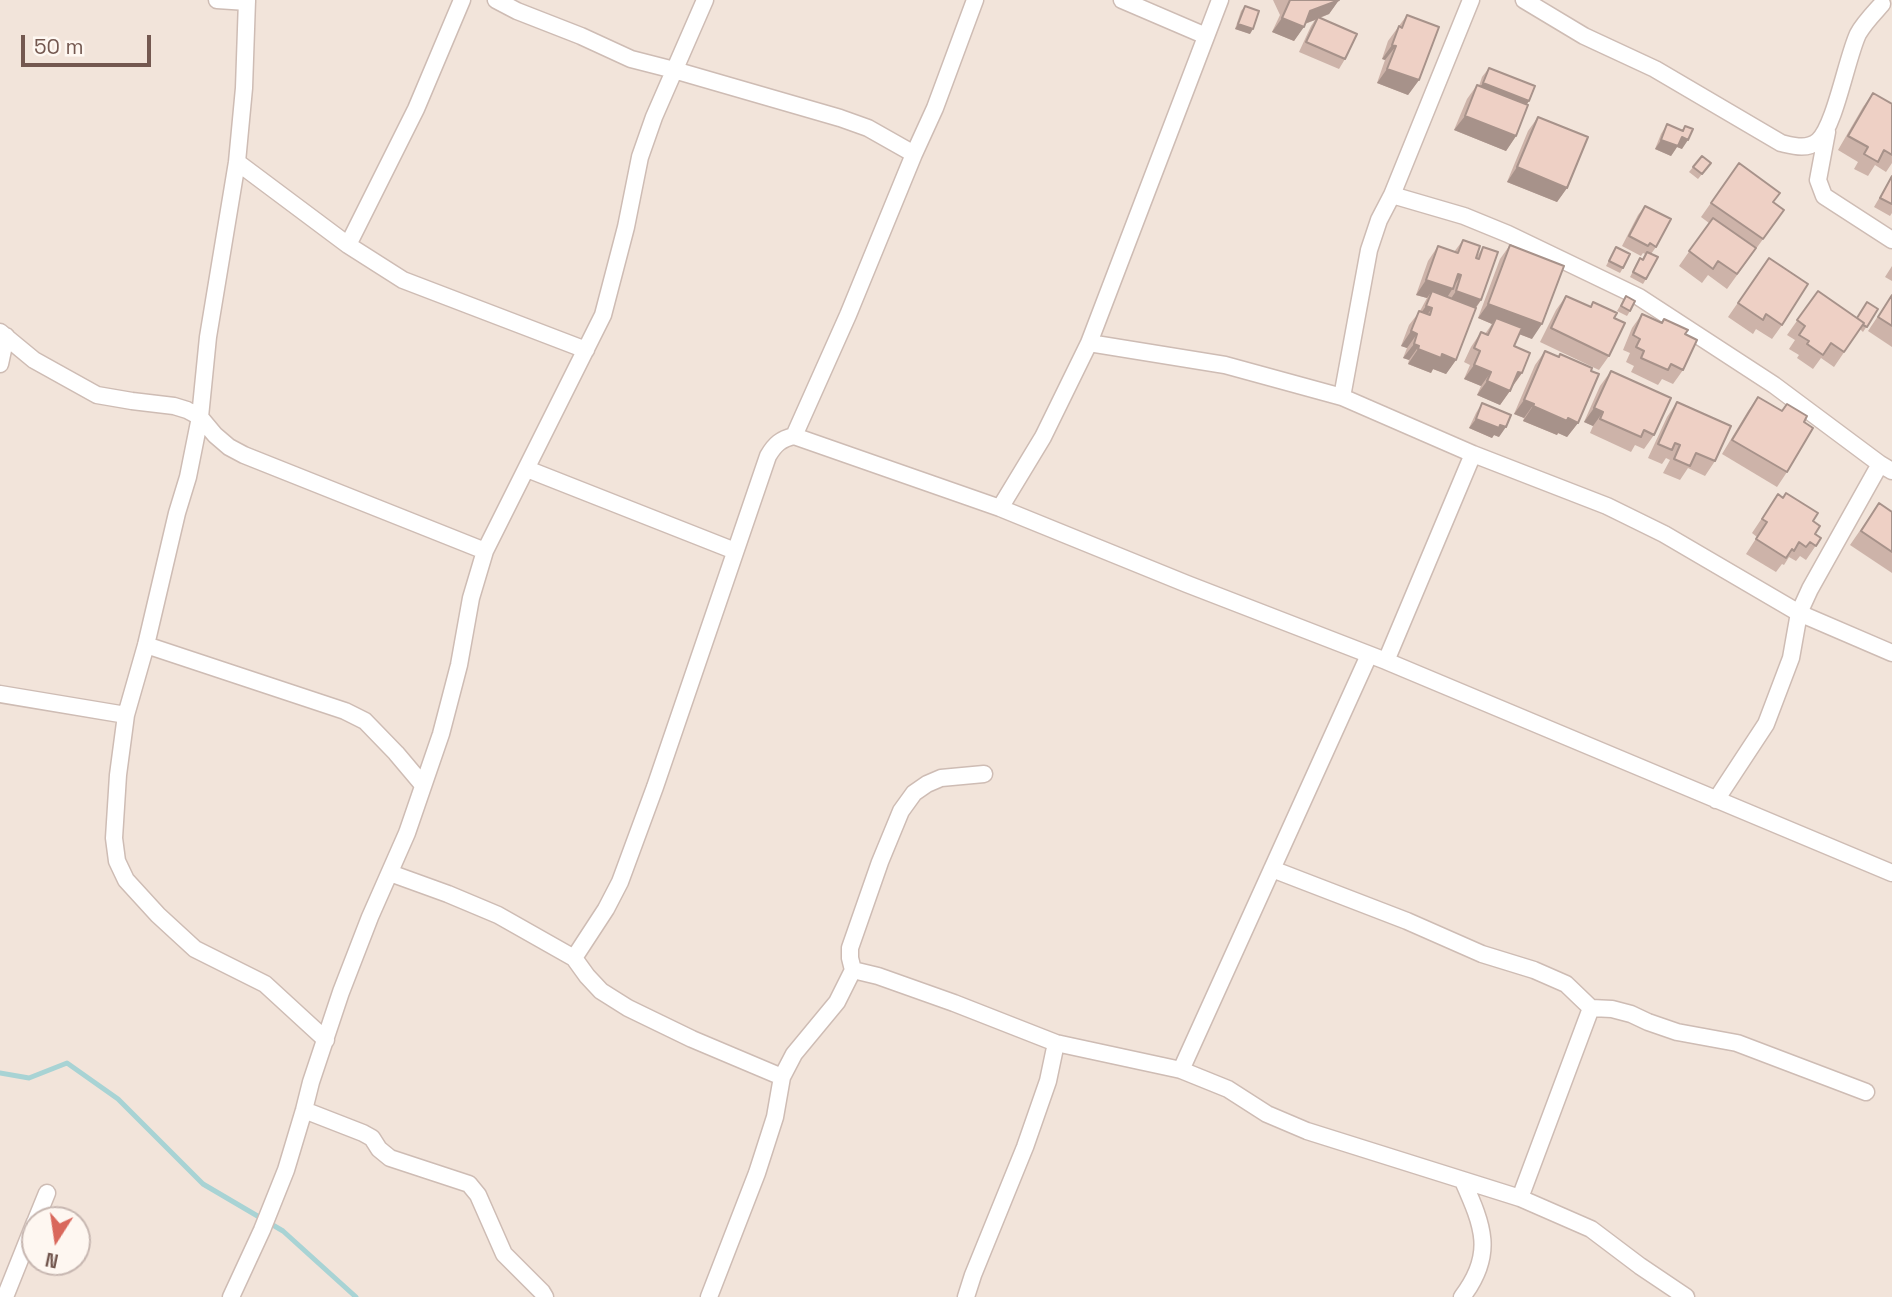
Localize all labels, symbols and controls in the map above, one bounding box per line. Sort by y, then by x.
scale bar [24,21,154,65]
text: 50 m [34,33,84,60]
north arrow [21,1206,91,1276]
text: N [43,1247,61,1274]

